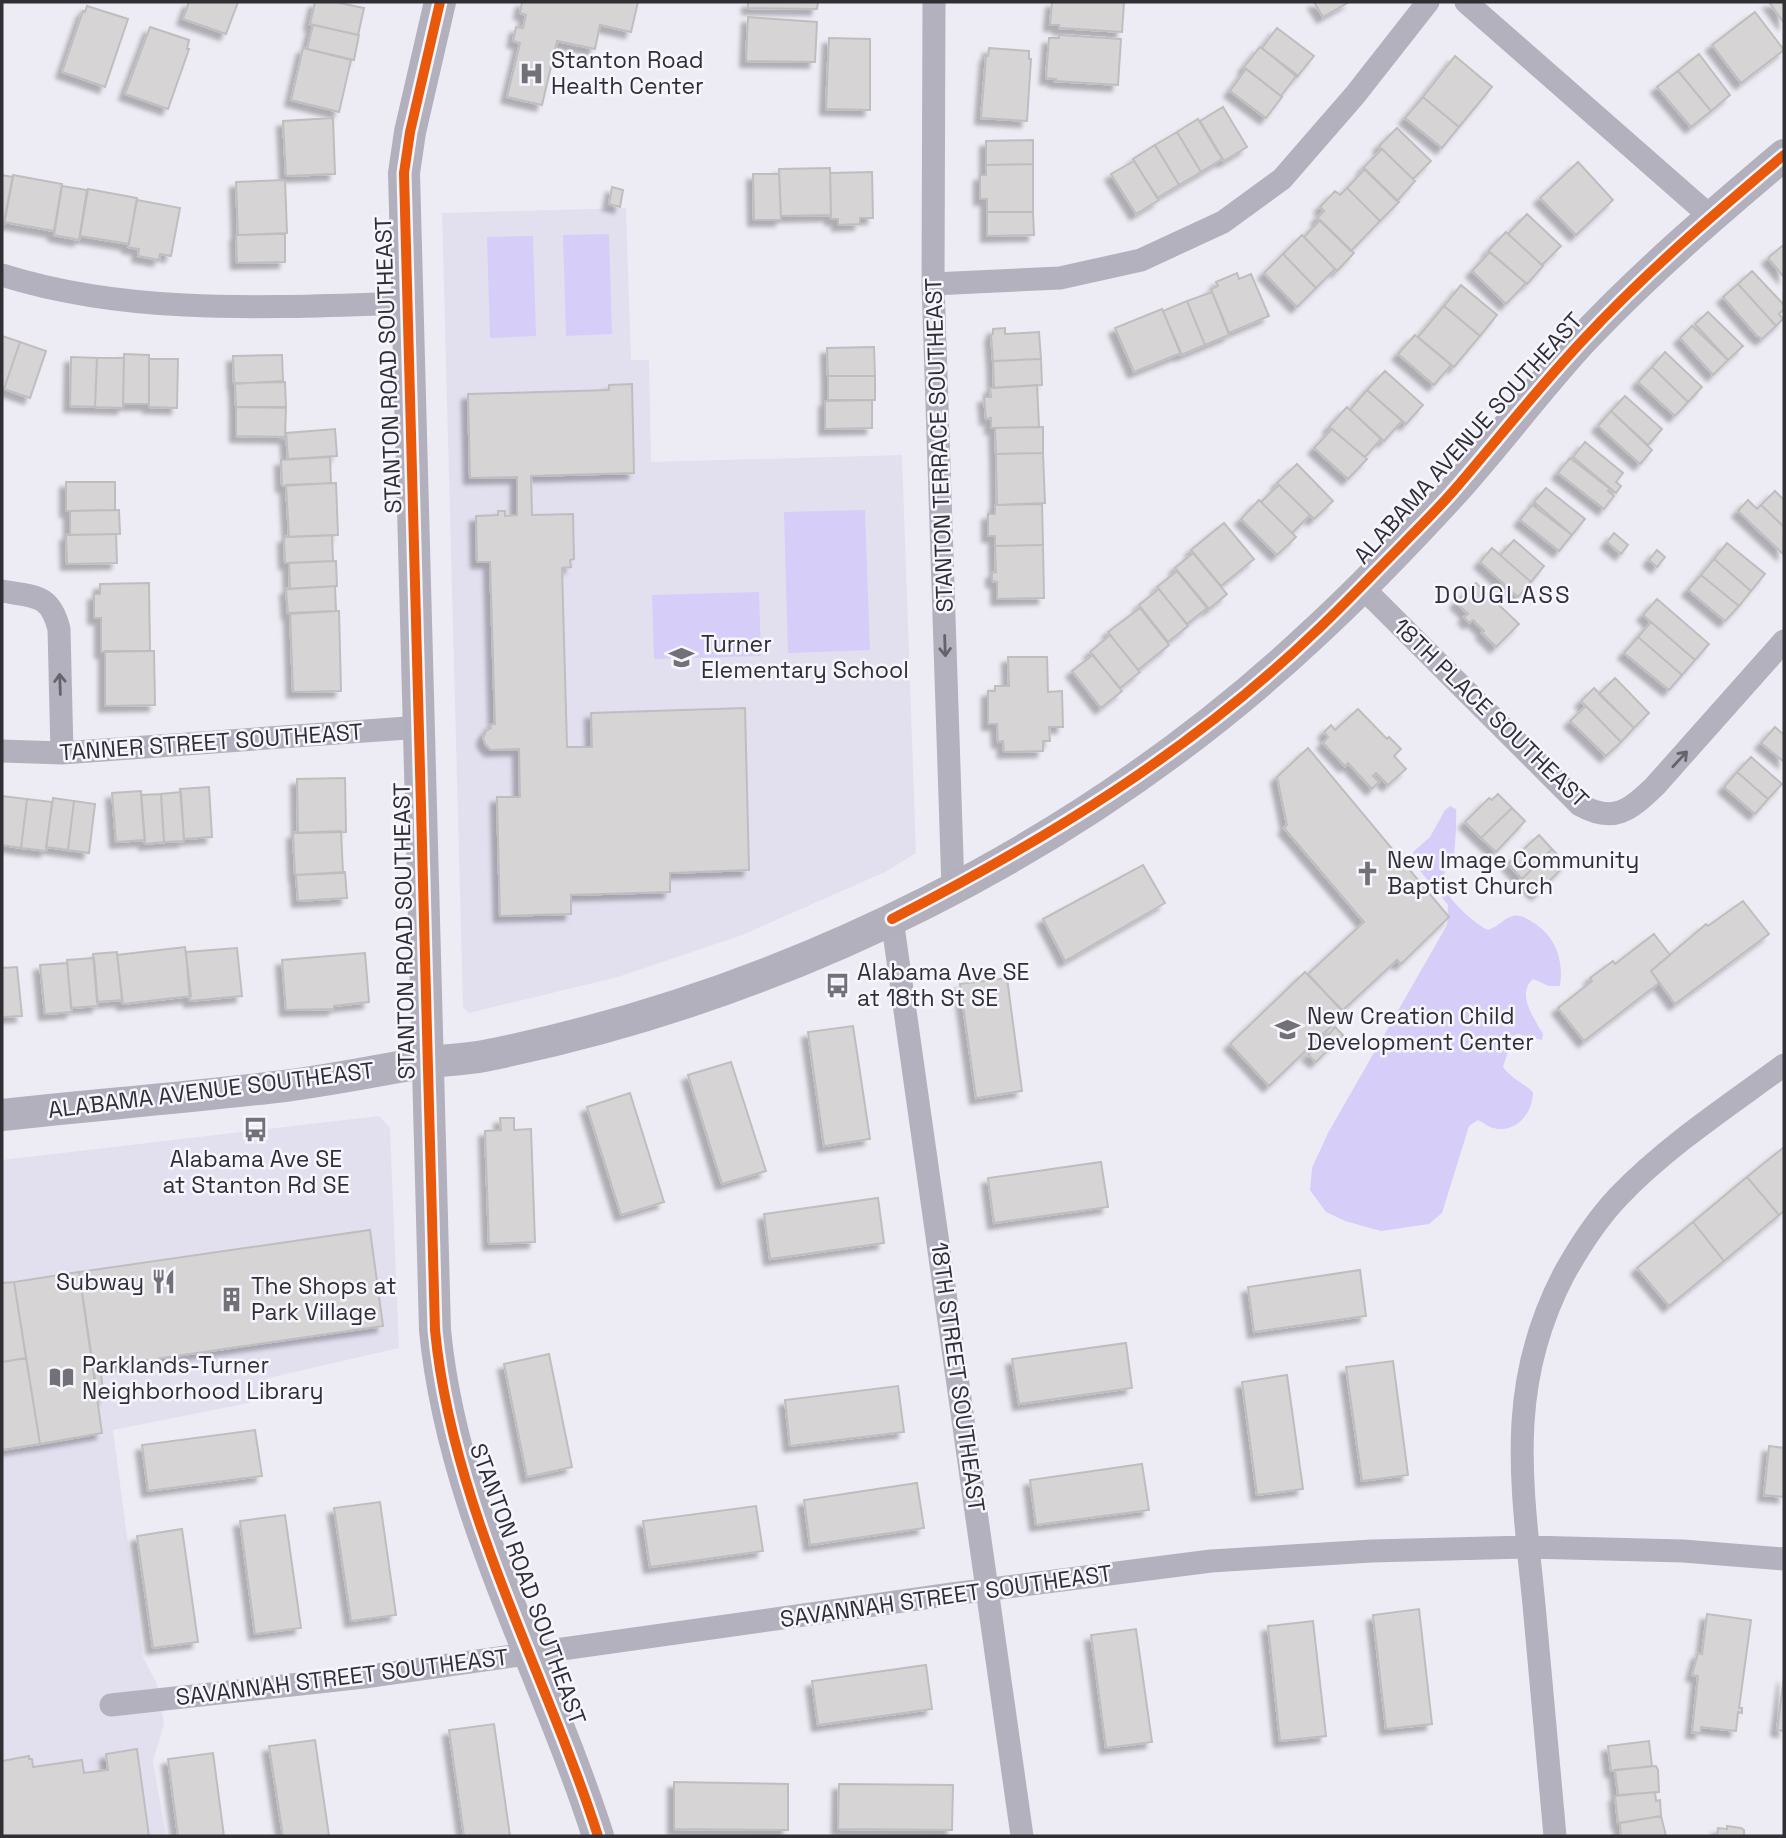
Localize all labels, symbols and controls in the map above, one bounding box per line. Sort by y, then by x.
place label: Stanton Road Health Center [551,45,704,101]
hospital icon: Stanton Road Health Center [517,59,545,87]
street label: STANTON ROAD SOUTHEAST [368,216,408,514]
street label: STANTON TERRACE SOUTHEAST [918,277,960,613]
street label: ALABAMA AVENUE SOUTHEAST [1347,306,1589,570]
district label: DOUGLASS [1434,579,1572,610]
street label: 18TH PLACE SOUTHEAST [1387,612,1595,814]
place label: Turner Elementary School [701,629,909,685]
one-way arrow [939,635,952,658]
school or university icon: Turner Elementary School [667,643,695,671]
one-way arrow [54,673,67,696]
street label: TANNER STREET SOUTHEAST [58,716,364,768]
one-way arrow [1671,751,1688,768]
street label: STANTON ROAD SOUTHEAST [386,782,422,1080]
place label: New Image Community Baptist Church [1387,845,1639,901]
church icon: New Image Community Baptist Church [1353,859,1381,887]
place label: Alabama Ave SE at 18th St SE [857,957,1030,1013]
bus stop icon: Alabama Ave SE at 18th St SE [823,971,851,999]
place label: New Creation Child Development Center [1307,1001,1534,1057]
school or university icon: New Creation Child Development Center [1273,1015,1301,1043]
street label: ALABAMA AVENUE SOUTHEAST [46,1055,376,1125]
bus stop icon: Alabama Ave SE at Stanton Rd SE [242,1115,270,1143]
place label: Alabama Ave SE at Stanton Rd SE [162,1144,350,1200]
street label: 18TH STREET SOUTHEAST [924,1240,992,1514]
place label: Subway [56,1267,144,1297]
restaurant icon: Subway [150,1268,178,1296]
place label: The Shops at Park Village [251,1271,396,1327]
building icon: The Shops at Park Village [217,1285,245,1313]
place label: Parklands-Turner Neighborhood Library [82,1350,324,1406]
library icon: Parklands-Turner Neighborhood Library [48,1364,76,1392]
street label: STANTON ROAD SOUTHEAST [463,1439,593,1729]
street label: SAVANNAH STREET SOUTHEAST [778,1558,1114,1634]
street label: SAVANNAH STREET SOUTHEAST [174,1642,510,1712]

